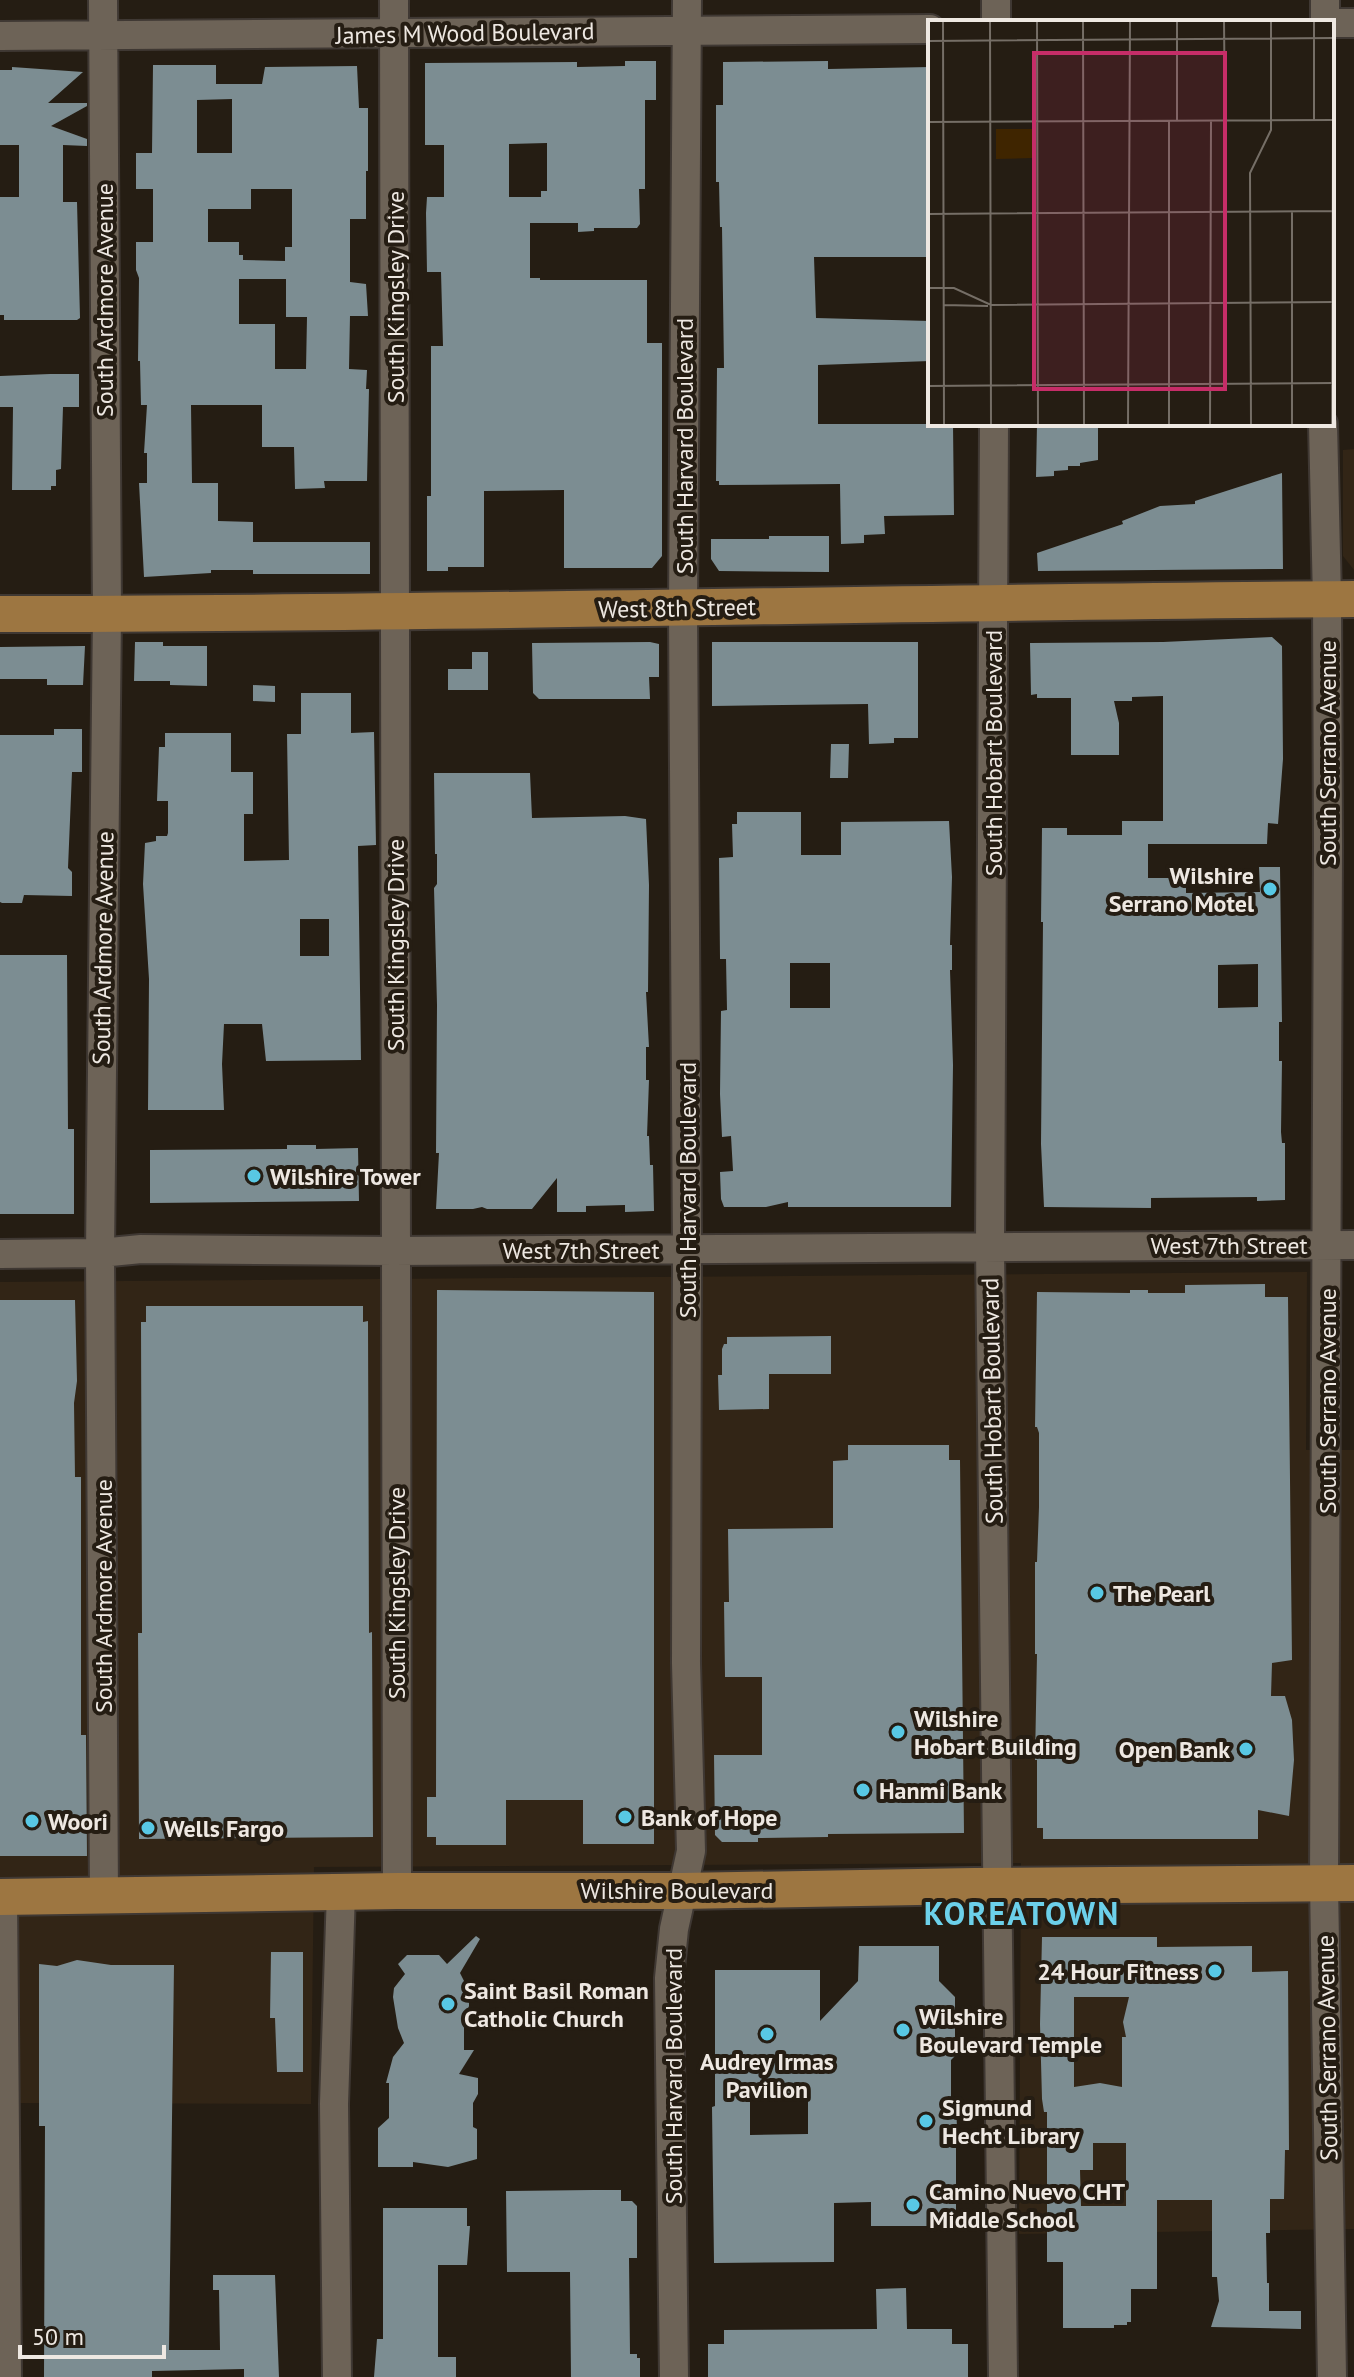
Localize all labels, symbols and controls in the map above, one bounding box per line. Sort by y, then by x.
street label: James M Wood Boulevard [334,15,595,51]
inset map [928,20,1334,426]
street label: South Ardmore Avenue [89,183,120,417]
street label: South Kingsley Drive [380,191,411,403]
street label: South Harvard Boulevard [669,318,700,574]
street label: West 8th Street [598,591,756,625]
street label: South Hobart Boulevard [978,630,1009,876]
street label: South Serrano Avenue [1312,640,1343,866]
street label: South Ardmore Avenue [85,831,121,1065]
street label: South Kingsley Drive [380,839,411,1051]
place label: Wilshire Serrano Motel [1109,860,1255,919]
marker: Wilshire Serrano Motel [1261,880,1279,898]
street label: South Harvard Boulevard [672,1062,703,1318]
place label: Wilshire Tower [270,1161,421,1192]
marker: Wilshire Tower [245,1167,263,1185]
street label: West 7th Street [1150,1230,1308,1261]
street label: West 7th Street [502,1235,660,1266]
street label: South Hobart Boulevard [974,1277,1010,1525]
street label: South Serrano Avenue [1312,1288,1343,1514]
street label: South Ardmore Avenue [88,1479,119,1713]
street label: South Kingsley Drive [381,1487,412,1699]
place label: The Pearl [1113,1578,1211,1609]
marker: The Pearl [1088,1584,1106,1602]
place label: Wilshire Hobart Building [914,1703,1077,1762]
marker: Wilshire Hobart Building [889,1723,907,1741]
place label: Open Bank [1119,1734,1230,1765]
marker: Open Bank [1237,1740,1255,1758]
place label: Hanmi Bank [879,1775,1003,1806]
marker: Hanmi Bank [854,1781,872,1799]
place label: Bank of Hope [641,1802,777,1833]
place label: Woori [48,1806,108,1837]
marker: Bank of Hope [616,1808,634,1826]
marker: Woori [23,1812,41,1830]
place label: Wells Fargo [164,1813,284,1844]
marker: Wells Fargo [139,1819,157,1837]
street label: Wilshire Boulevard [581,1875,773,1906]
district label: KOREATOWN [924,1892,1120,1934]
street label: South Serrano Avenue [1310,1935,1344,2161]
street label: South Harvard Boulevard [658,1948,689,2204]
place label: 24 Hour Fitness [1037,1956,1199,1987]
marker: 24 Hour Fitness [1206,1962,1224,1980]
place label: Saint Basil Roman Catholic Church [464,1975,649,2034]
marker: Saint Basil Roman Catholic Church [439,1995,457,2013]
place label: Wilshire Boulevard Temple [919,2001,1102,2060]
marker: Wilshire Boulevard Temple [894,2021,912,2039]
marker: Audrey Irmas Pavilion [758,2025,776,2043]
place label: Audrey Irmas Pavilion [700,2046,834,2105]
place label: Sigmund Hecht Library [942,2092,1080,2151]
marker: Sigmund Hecht Library [917,2112,935,2130]
place label: Camino Nuevo CHT Middle School [929,2176,1125,2235]
marker: Camino Nuevo CHT Middle School [904,2196,922,2214]
scale bar [20,2309,164,2359]
text: 50 m [32,2321,84,2352]

